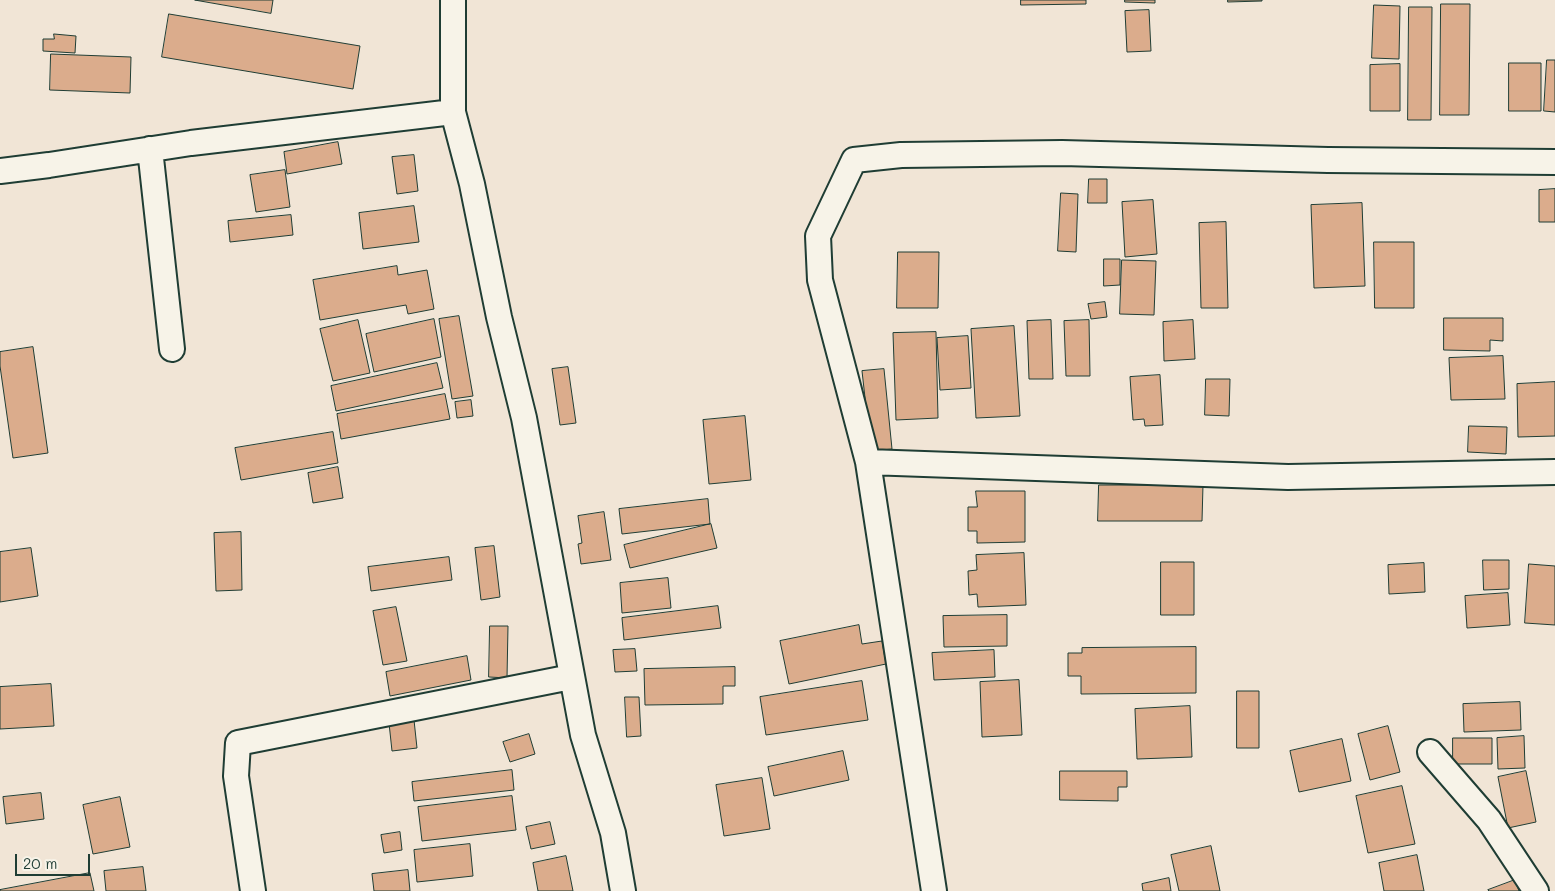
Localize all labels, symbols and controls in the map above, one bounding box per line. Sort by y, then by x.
scale bar [18,844,92,876]
text: 20 m [23,853,57,873]

